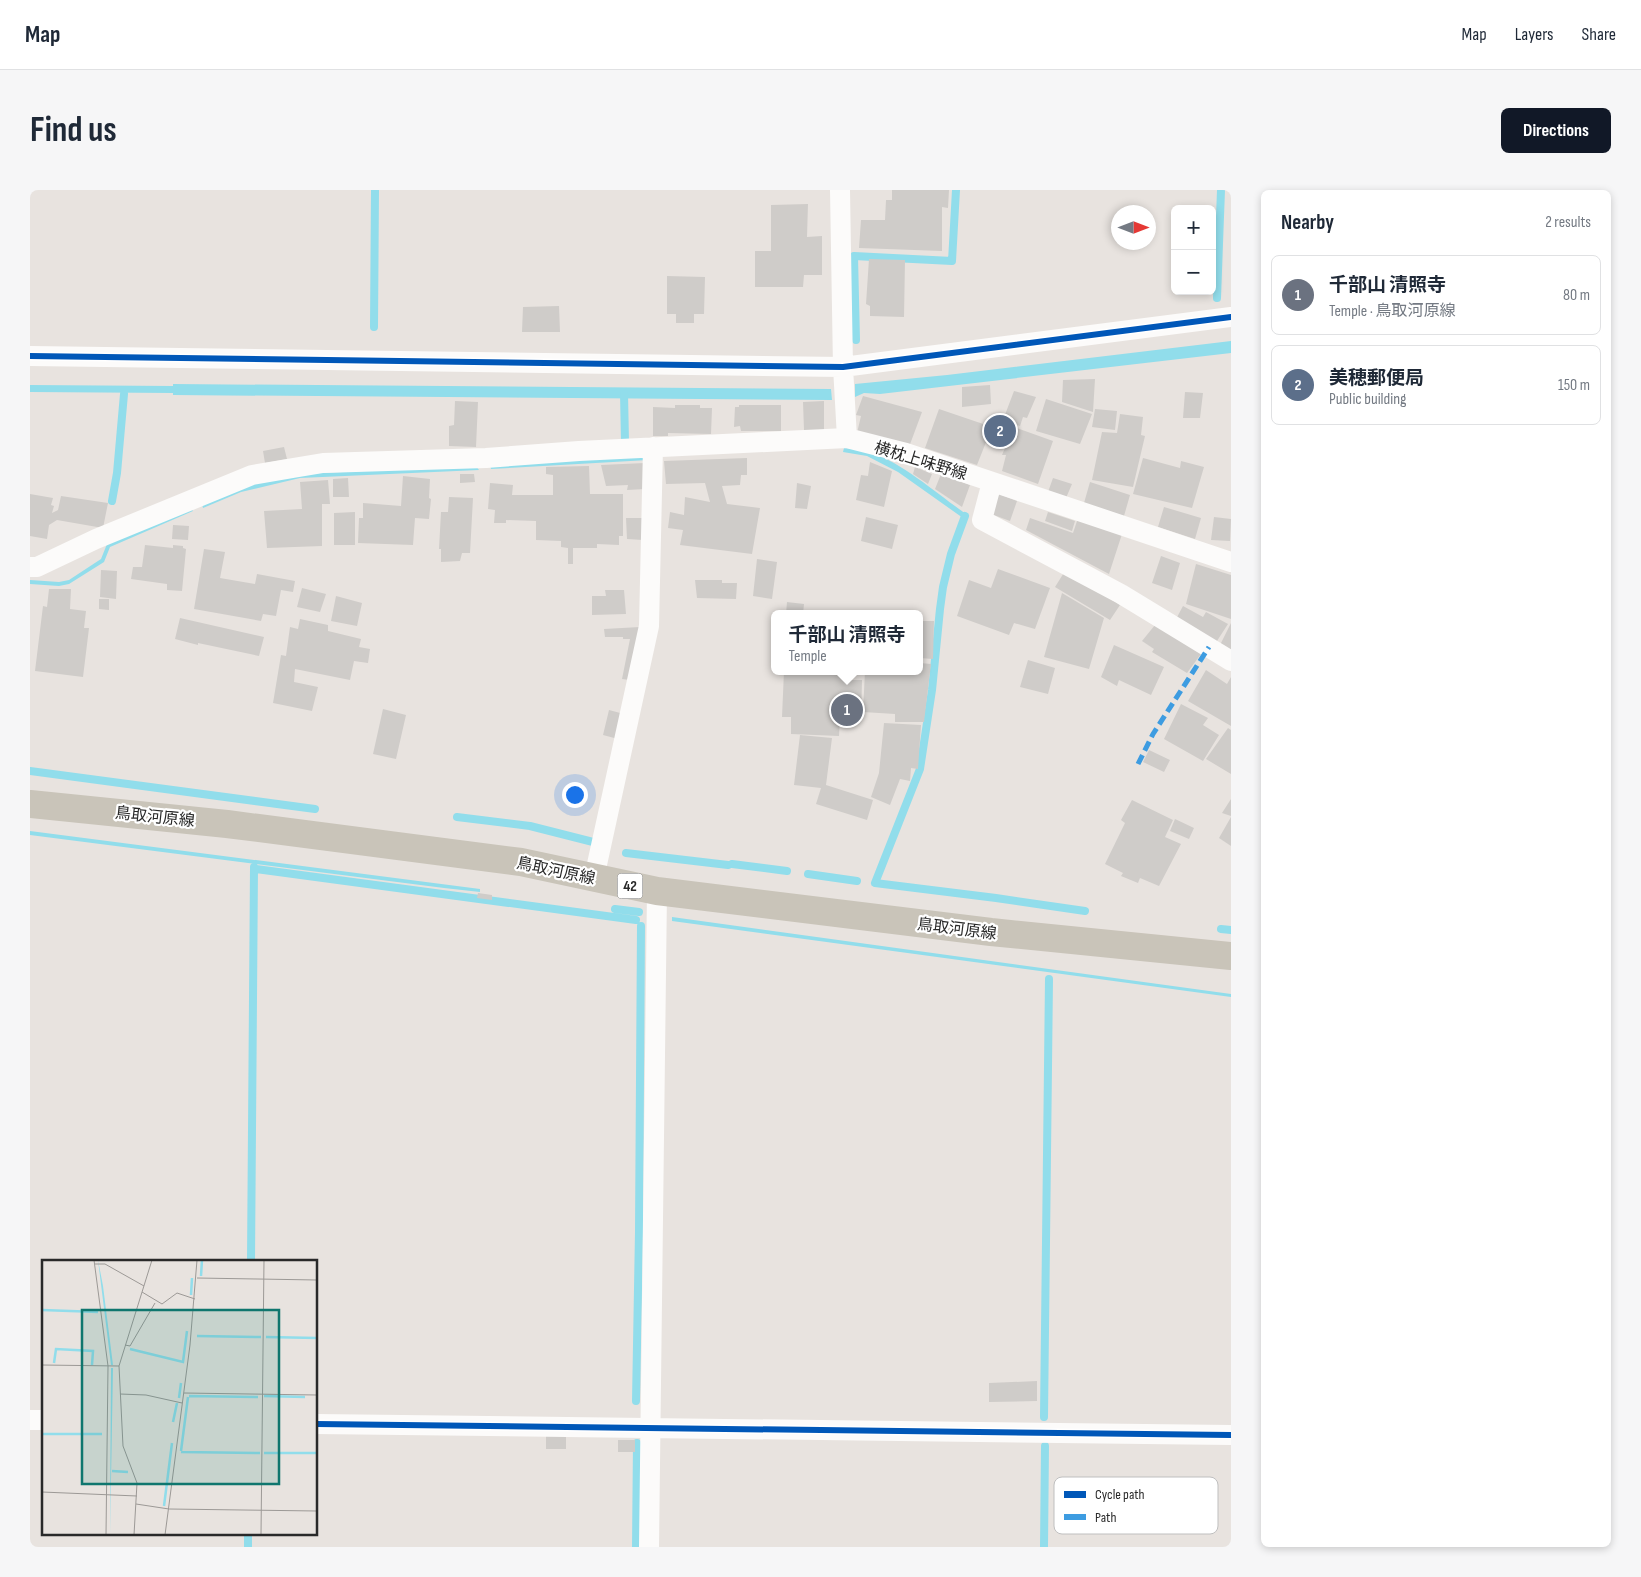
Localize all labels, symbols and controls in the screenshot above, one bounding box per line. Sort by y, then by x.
text: Map [25,20,60,49]
text: Map [1462,24,1487,45]
text: Layers [1515,24,1554,45]
text: Share [1582,24,1616,45]
button: Directions [1501,108,1611,153]
text: Find us [30,109,117,152]
north arrow [1111,205,1156,250]
map controls [1171,205,1216,295]
button: + [1171,205,1216,250]
text: Nearby [1281,210,1334,235]
text: 2 results [1545,213,1591,232]
button: − [1171,250,1216,295]
text: 千部山 清照寺 [1329,274,1446,297]
text: 1 [1295,286,1301,305]
text: 80 m [1563,286,1590,305]
text: Temple · 鳥取河原線 [1329,302,1455,321]
text: 美穂郵便局 [1329,367,1424,390]
text: 2 [1294,376,1302,395]
text: 150 m [1558,376,1590,395]
text: Public building [1329,390,1406,409]
pin: 2 [984,412,1016,450]
street label: 横枕上味野線 [872,438,969,485]
popup [771,610,923,675]
text: 千部山 清照寺 [789,624,905,647]
text: Temple [789,647,827,666]
pin: 1 [831,691,863,729]
your location [562,782,588,808]
street label: 鳥取河原線 [114,804,196,831]
street label: 鳥取河原線 [515,854,597,889]
road number: 42 [618,874,642,898]
street label: 鳥取河原線 [916,915,998,944]
inset map [42,1260,318,1534]
legend [1054,1477,1218,1534]
text: Cycle path [1095,1486,1145,1503]
text: Path [1095,1509,1116,1526]

